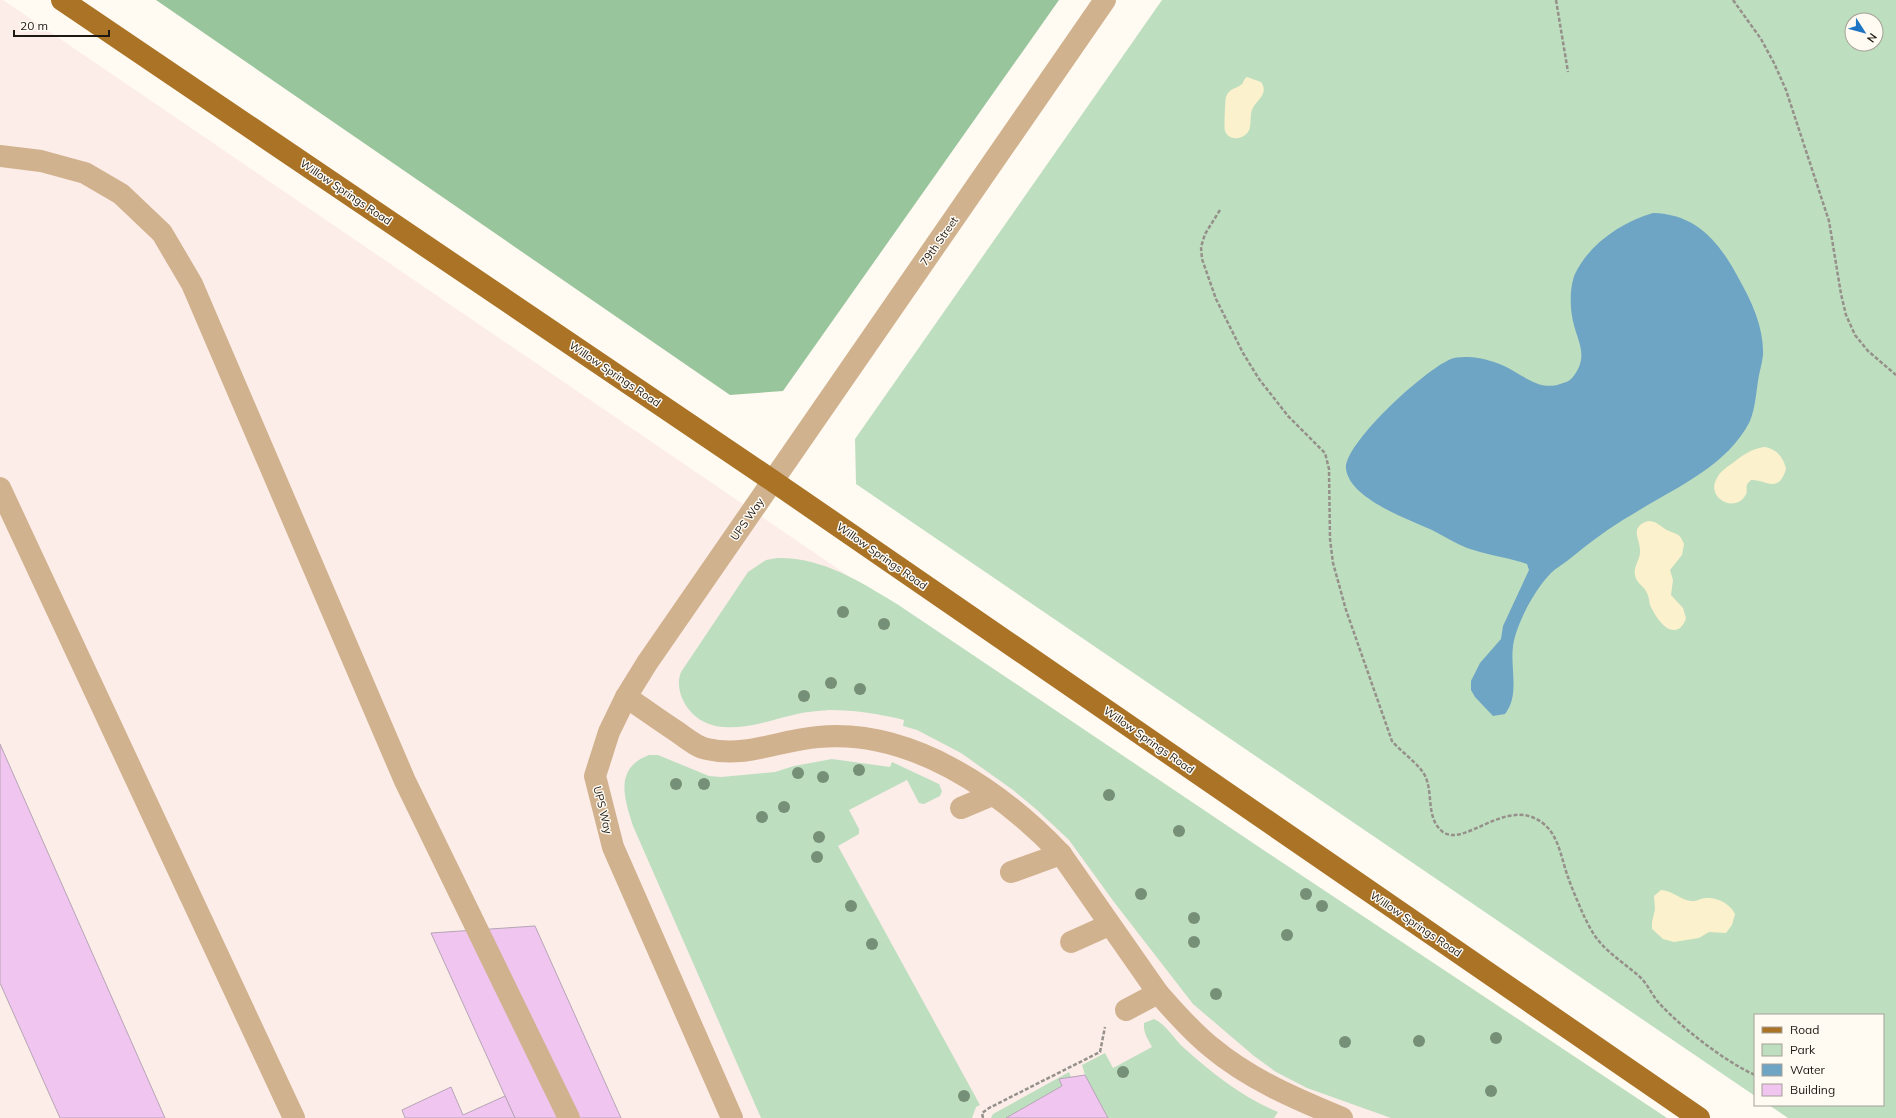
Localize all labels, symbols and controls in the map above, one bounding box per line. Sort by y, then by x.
scale bar [14,12,109,38]
north arrow [1844,12,1884,52]
text: 20 m [20,18,48,33]
text: N [1864,30,1880,45]
street label: Willow Springs Road [298,156,394,228]
street label: 79th Street [917,214,961,268]
street label: Willow Springs Road [567,338,663,410]
street label: UPS Way [727,495,767,543]
street label: Willow Springs Road [834,520,930,592]
street label: Willow Springs Road [1101,704,1197,776]
street label: UPS Way [590,785,616,836]
street label: Willow Springs Road [1368,888,1464,960]
legend [1754,1014,1884,1106]
text: Road [1790,1022,1819,1037]
text: Park [1790,1042,1816,1057]
text: Water [1790,1062,1826,1077]
text: Building [1790,1082,1835,1097]

